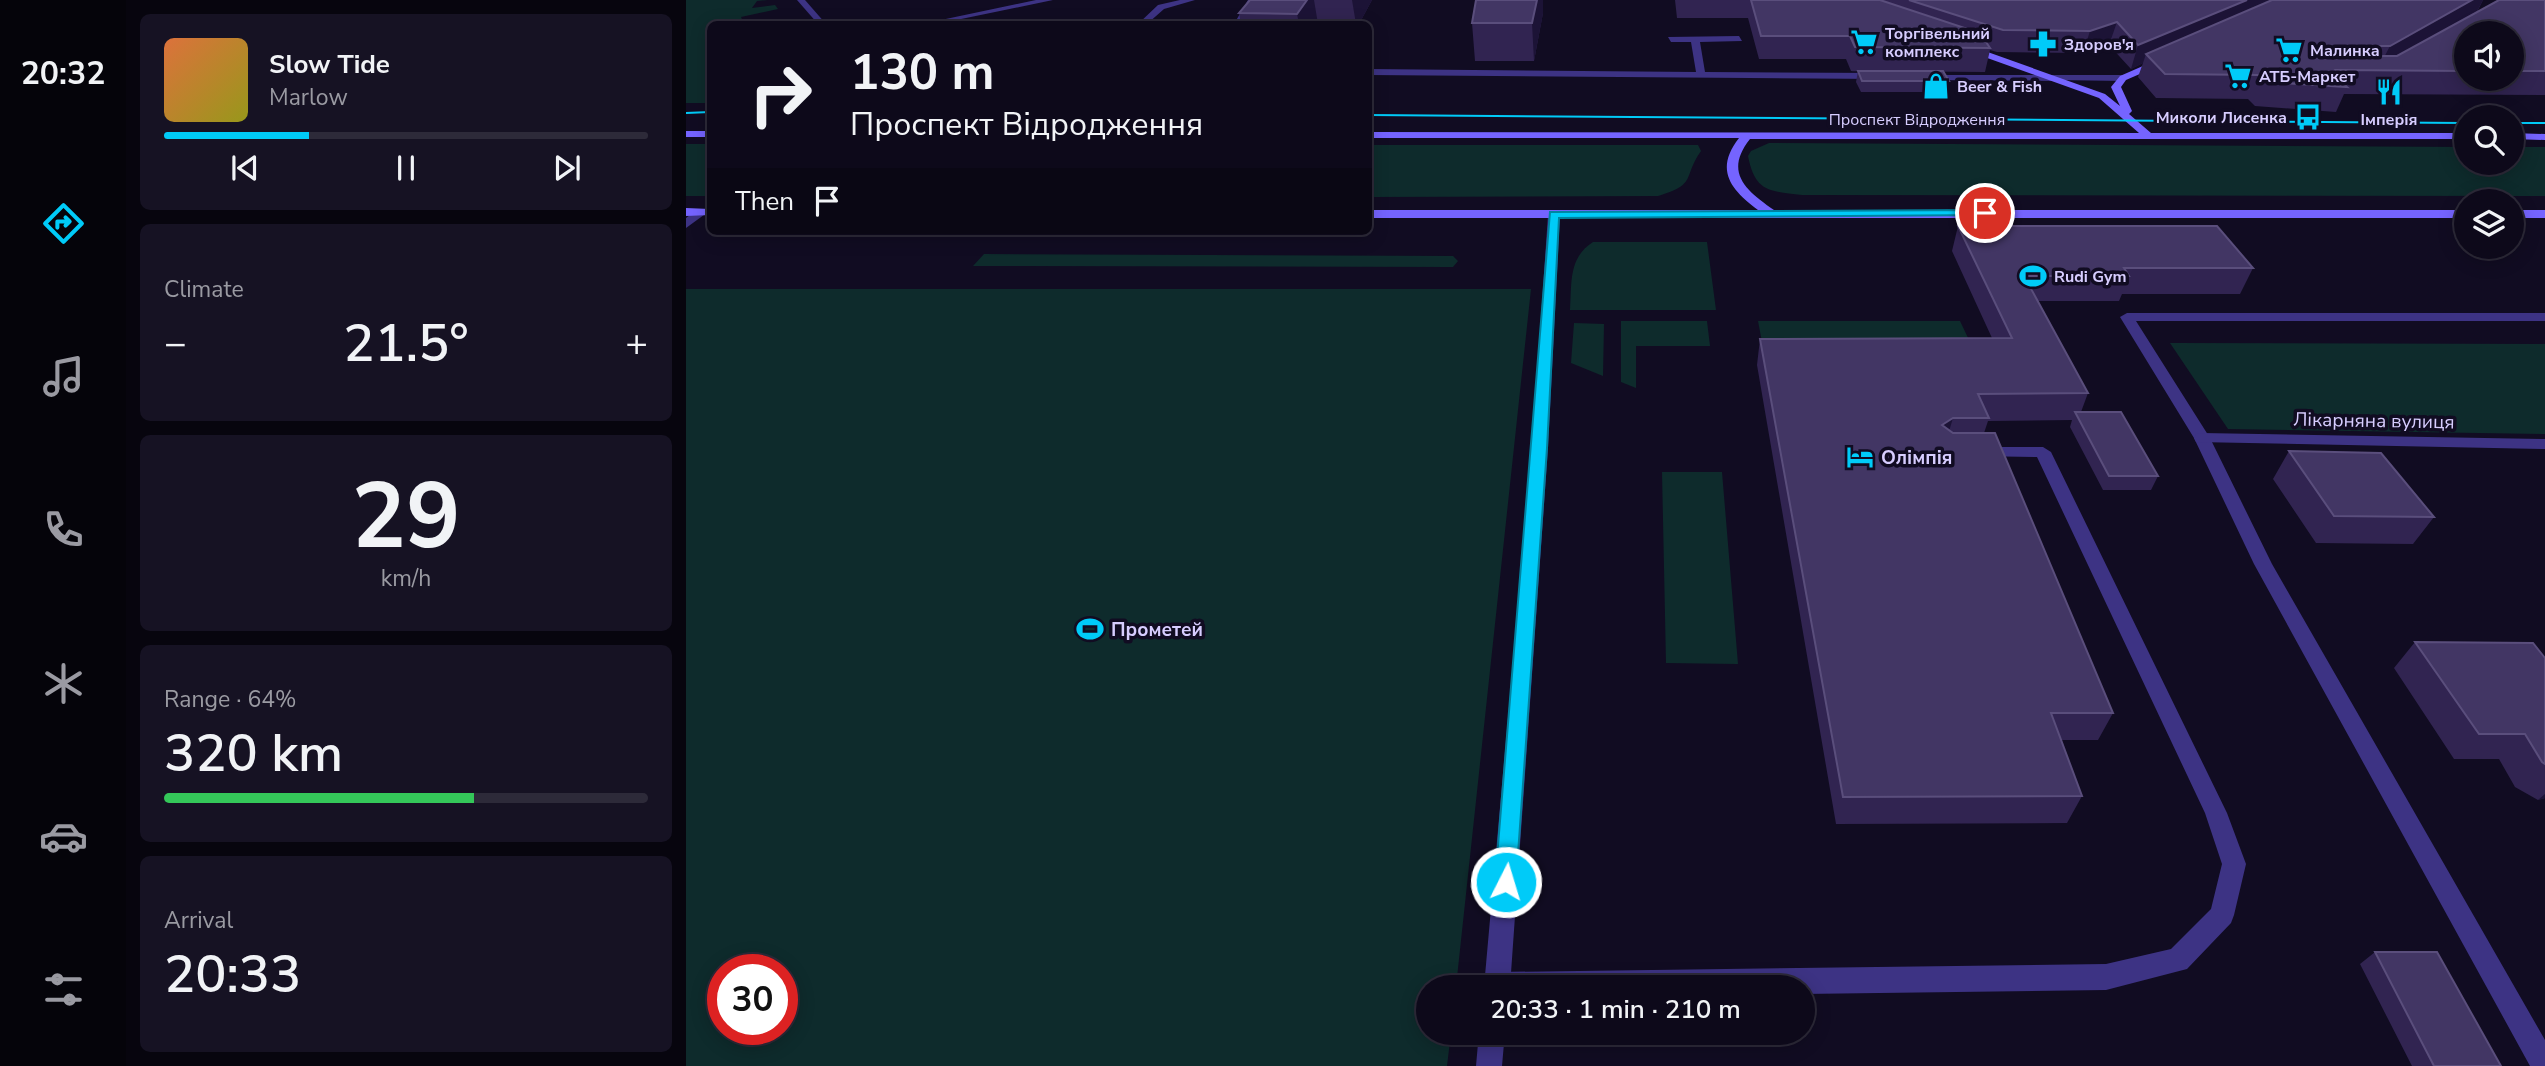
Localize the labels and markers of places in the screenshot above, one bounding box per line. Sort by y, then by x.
place label: Торгівельний комплекс [1885,23,1990,63]
supermarket icon: Торгівельний комплекс [1849,27,1879,57]
pharmacy icon: Здоров'я [2028,29,2058,59]
place label: Здоров'я [2064,34,2134,56]
supermarket icon: Малинка [2274,35,2304,65]
place label: Малинка [2310,40,2380,62]
supermarket icon: АТБ-Маркет [2223,61,2253,91]
place label: АТБ-Маркет [2259,66,2356,88]
shop icon: Beer & Fish [1921,71,1951,101]
place label: Beer & Fish [1957,76,2042,98]
restaurant icon: Імперія [2374,77,2404,107]
bus stop icon: Миколи Лисенка [2293,102,2323,132]
place label: Миколи Лисенка [2156,107,2287,129]
place label: Імперія [2360,109,2418,131]
pin [1955,183,2015,243]
sports icon: Rudi Gym [2018,261,2048,291]
place label: Rudi Gym [2054,266,2126,288]
hotel icon: Олімпія [1845,442,1875,472]
place label: Олімпія [1881,445,1952,471]
sports icon: Прометей [1075,614,1105,644]
place label: Прометей [1111,617,1203,643]

